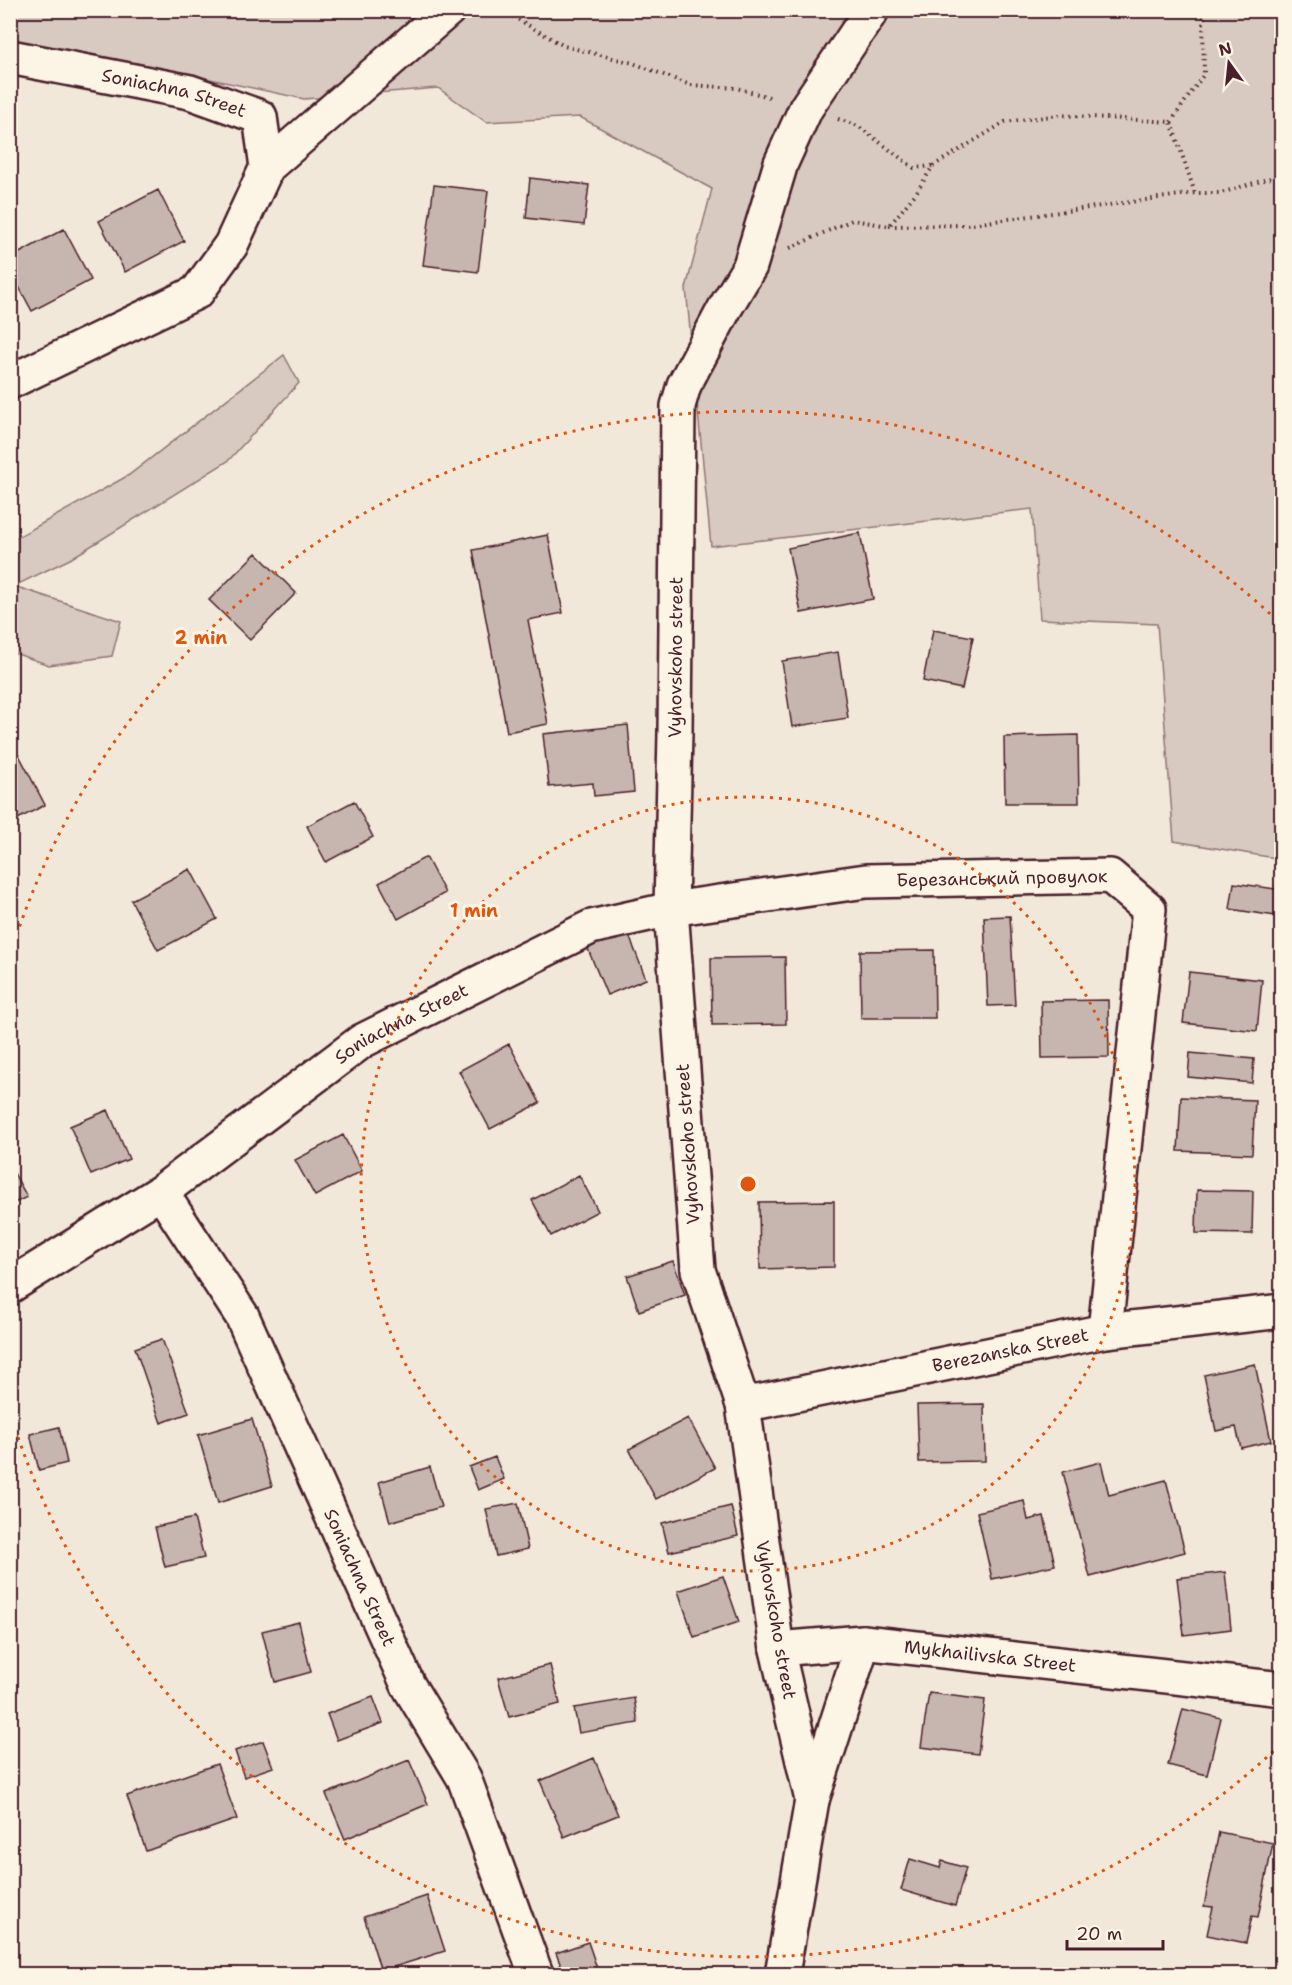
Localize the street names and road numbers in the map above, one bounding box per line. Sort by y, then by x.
street label: Soniachna Street [100,63,250,123]
street label: Vyhovskoho street [663,576,688,738]
street label: Березанський провулок [896,864,1108,892]
street label: Soniachna Street [330,978,472,1070]
street label: Vyhovskoho street [670,1063,706,1225]
street label: Berezanska Street [930,1323,1091,1378]
street label: Soniachna Street [318,1505,401,1650]
street label: Vyhovskoho street [750,1539,802,1702]
street label: Mykhailivska Street [903,1635,1078,1678]

